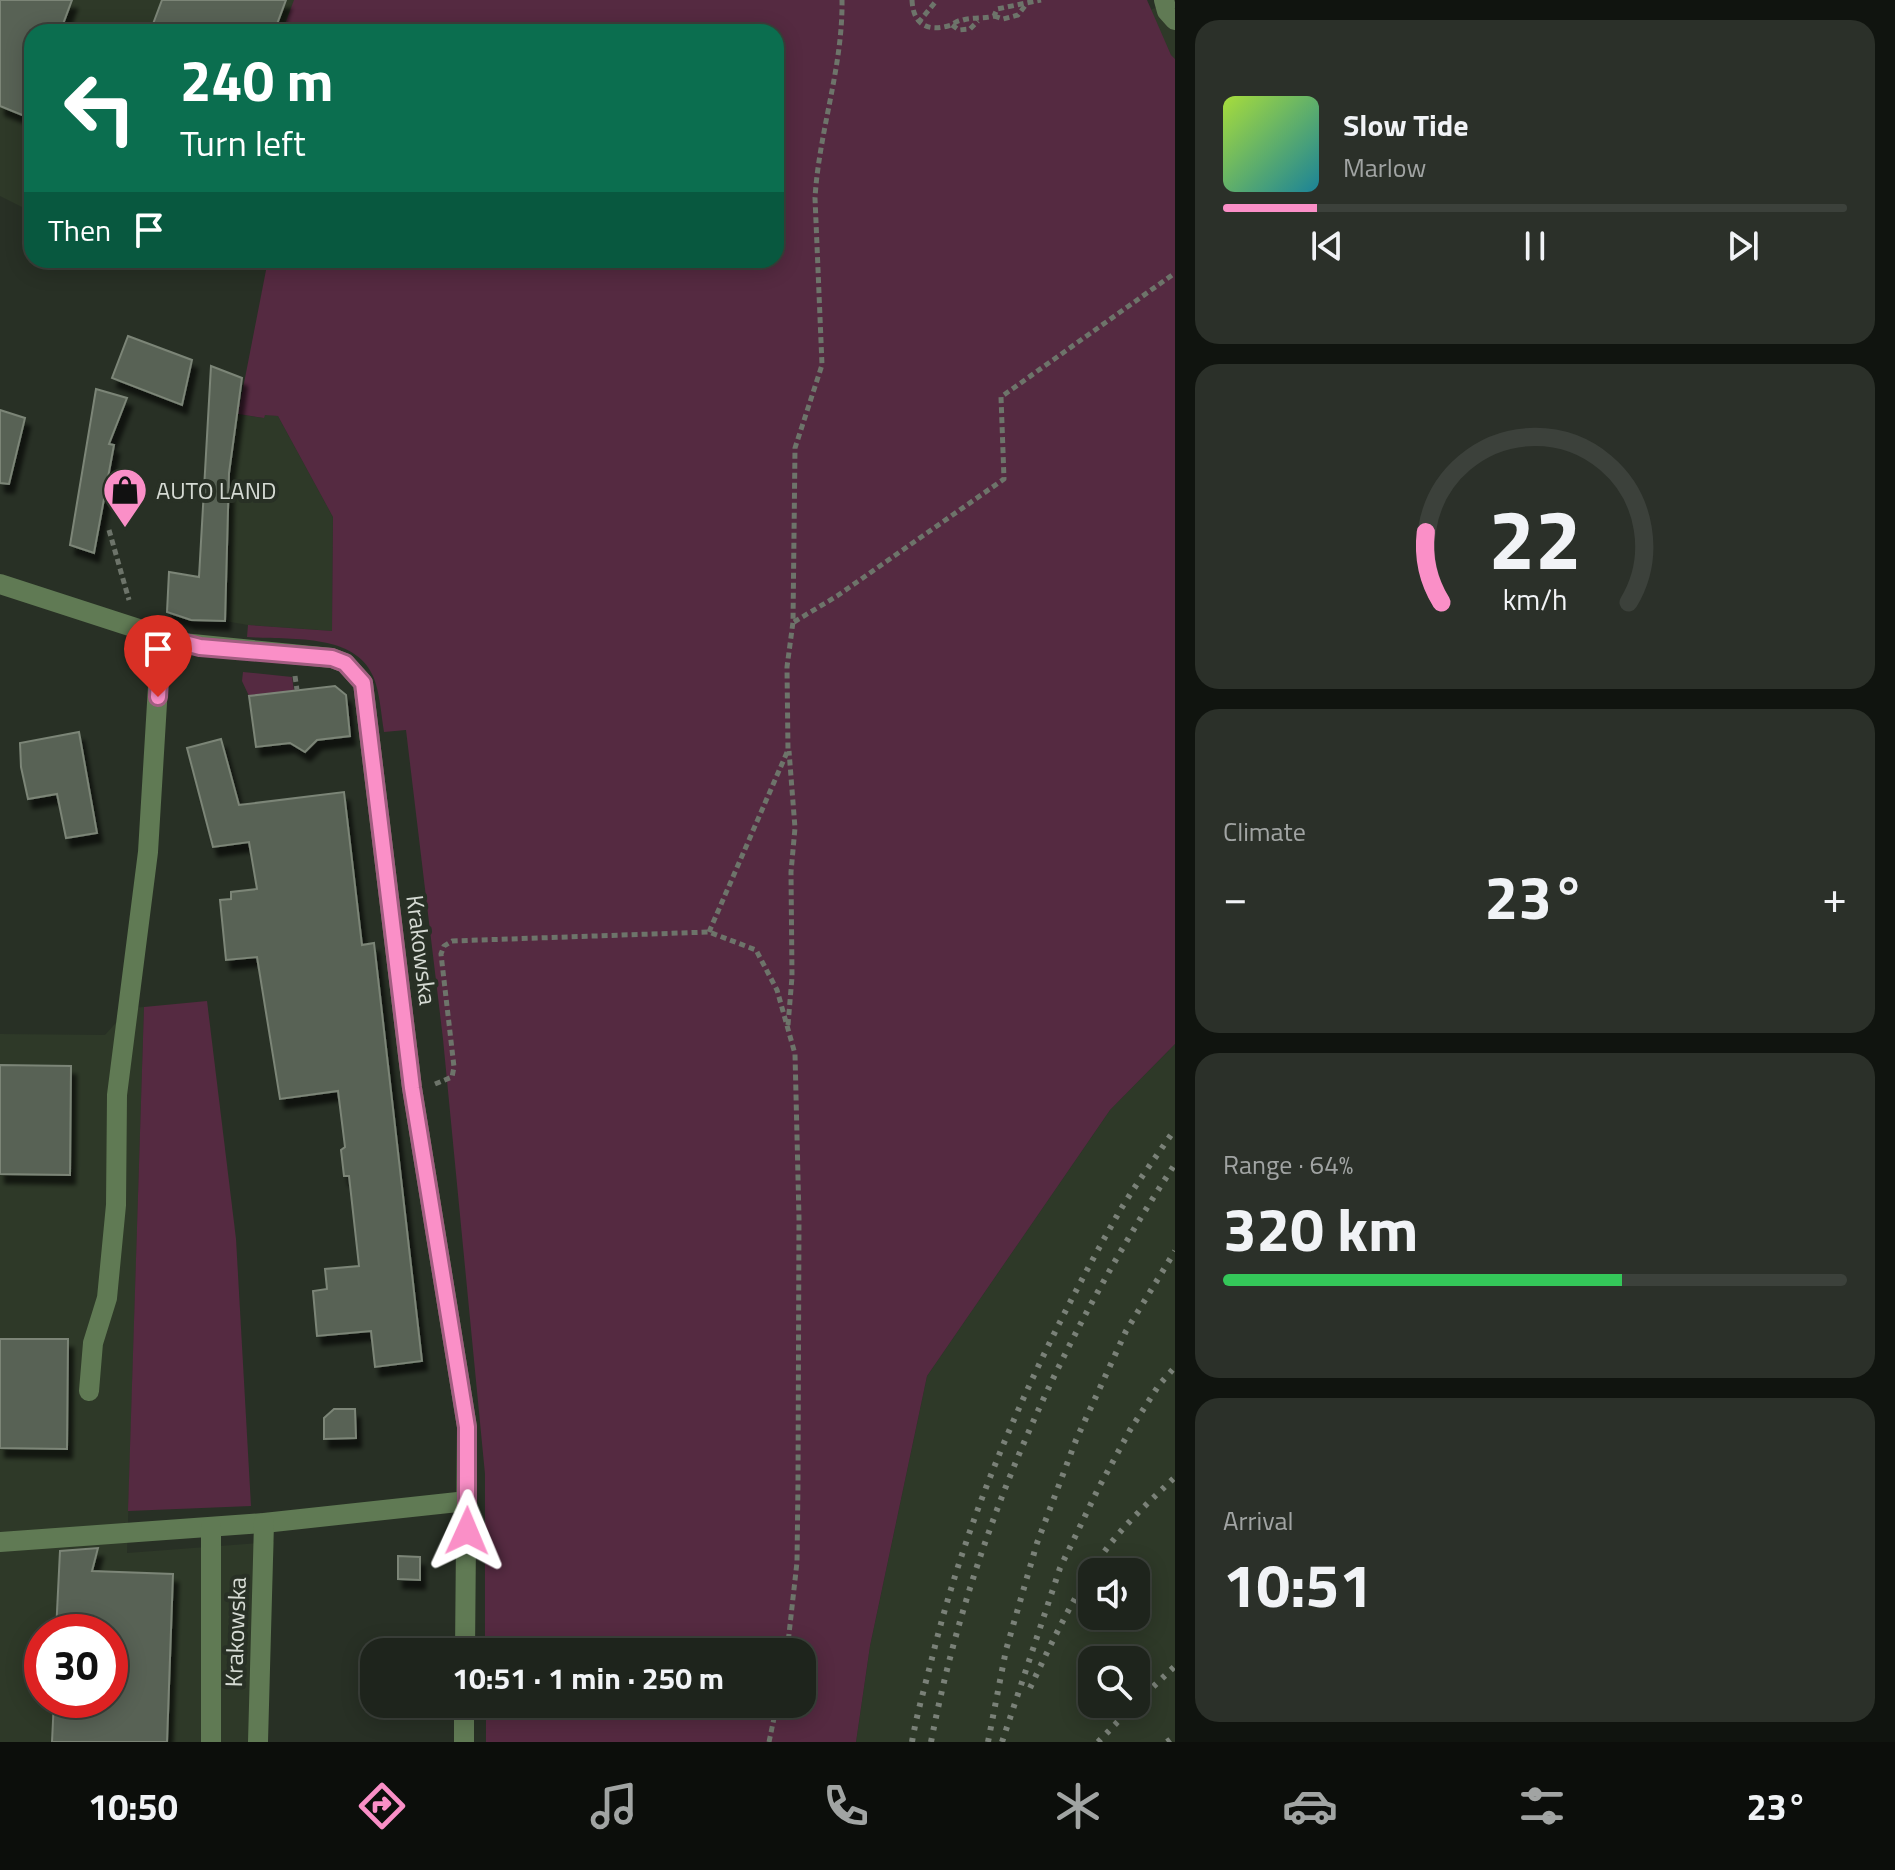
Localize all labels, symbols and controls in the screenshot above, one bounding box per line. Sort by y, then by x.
text: 240 m [180,38,333,123]
icon: left [48,56,152,160]
text: Slow Tide [1343,102,1468,148]
text: Turn left [180,115,306,170]
text: Marlow [1343,148,1426,187]
text: Then [48,207,111,253]
icon: arrive [127,208,171,252]
icon: previous [1305,224,1349,268]
icon: pause [1513,224,1557,268]
icon: next [1721,224,1765,268]
shop icon: AUTO LAND [101,466,149,529]
place label: AUTO LAND [156,472,276,508]
text: 22 [1488,474,1582,600]
text: km/h [1503,578,1567,621]
pin [124,615,192,697]
icon: arrive [136,627,180,671]
text: Climate [1223,812,1306,851]
text: 23° [1485,851,1585,942]
text: − [1223,863,1248,930]
text: + [1822,863,1847,930]
street label: Krakowska [397,893,447,1007]
text: Range · 64% [1223,1145,1353,1184]
text: 320 km [1223,1183,1418,1274]
position arrow [425,1489,509,1573]
text: Arrival [1223,1501,1294,1540]
text: 10:51 [1223,1539,1373,1630]
map controls [1078,1558,1150,1718]
button: sound [1078,1558,1150,1630]
street label: Krakowska [215,1576,255,1688]
speed limit sign: 30 [24,1614,128,1718]
button: search [1078,1646,1150,1718]
text: 10:51 · 1 min · 250 m [452,1655,724,1701]
icon: directions [354,1778,410,1834]
icon: music [586,1778,642,1834]
icon: phone [818,1778,874,1834]
icon: climate [1050,1778,1106,1834]
icon: car [1282,1778,1338,1834]
icon: filters [1514,1778,1570,1834]
text: 10:50 [88,1779,178,1834]
text: 23° [1746,1779,1807,1834]

